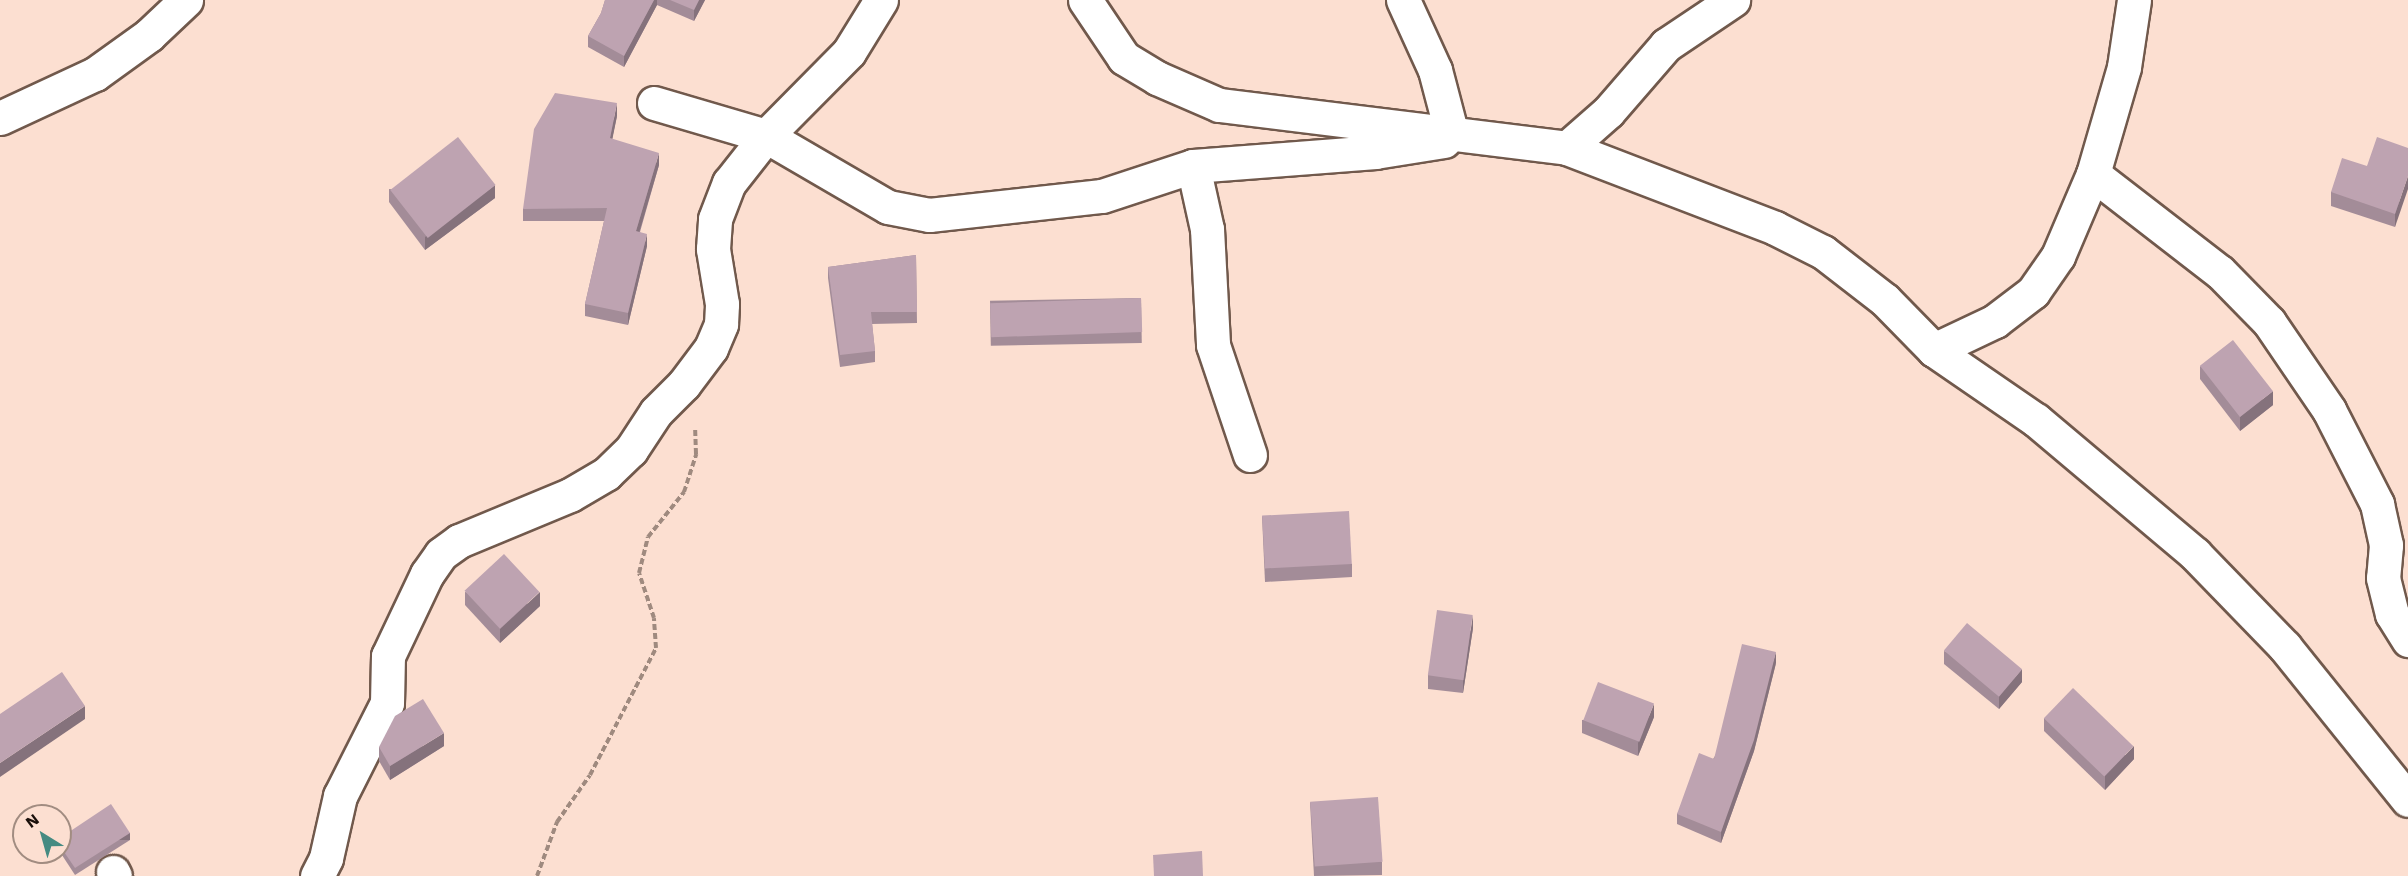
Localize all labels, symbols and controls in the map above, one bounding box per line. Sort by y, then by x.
north arrow [12,804,72,864]
text: N [22,810,43,832]

